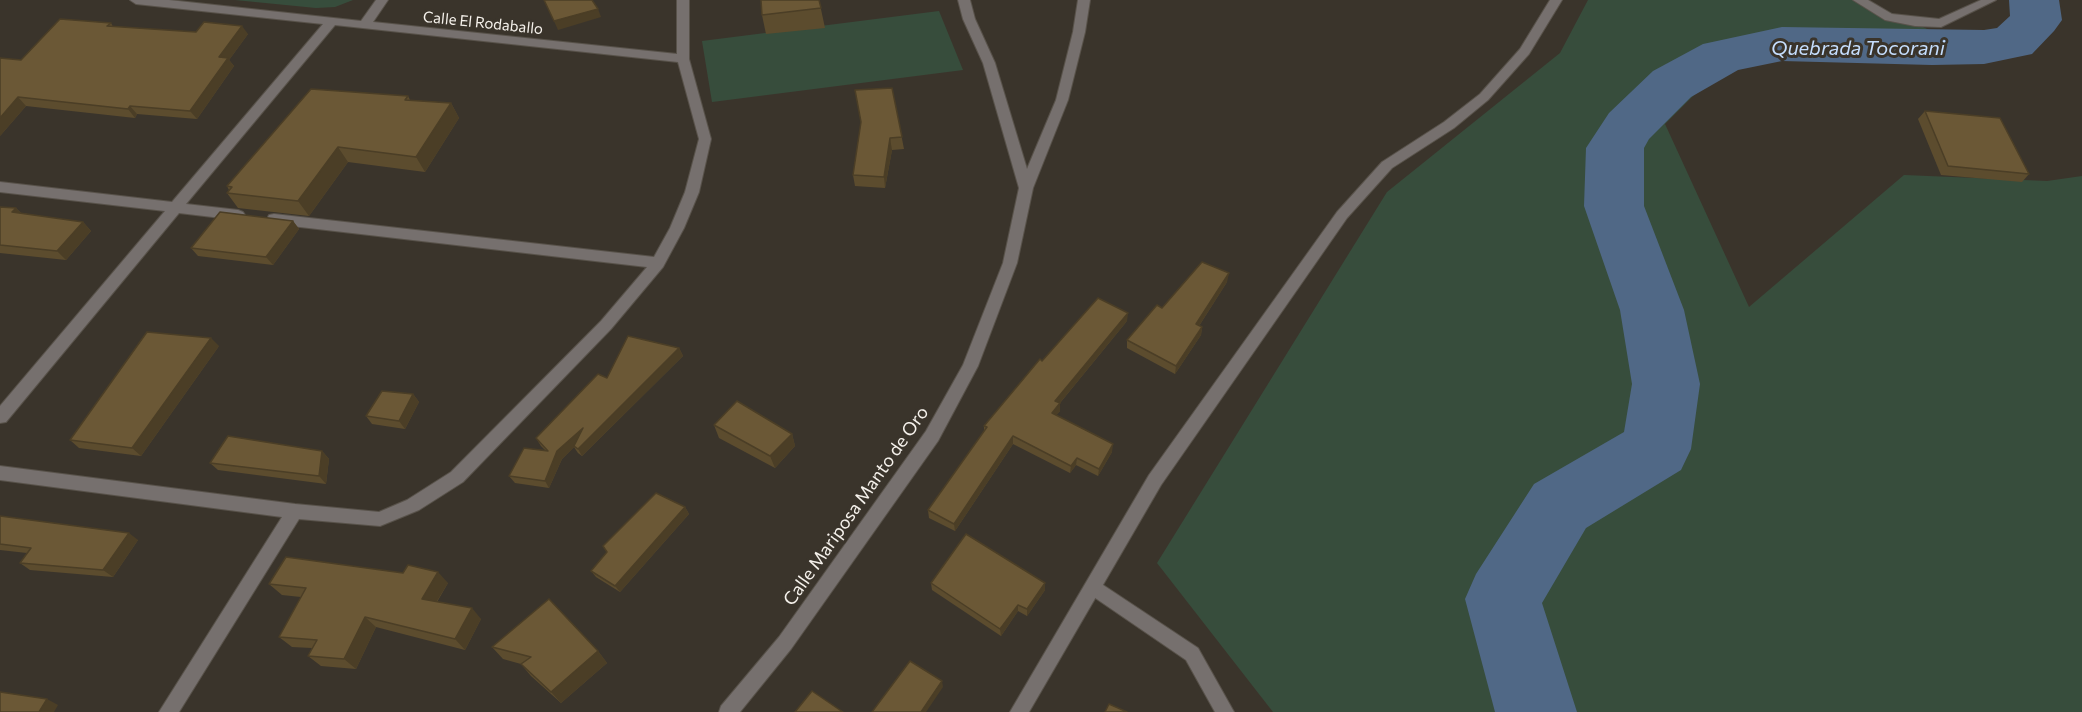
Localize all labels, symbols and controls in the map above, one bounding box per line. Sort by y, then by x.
street label: Calle El Rodaballo [422,8,544,38]
water label: Quebrada Tocorani [1771,36,1945,60]
street label: Calle Mariposa Manto de Oro [779,402,933,610]

